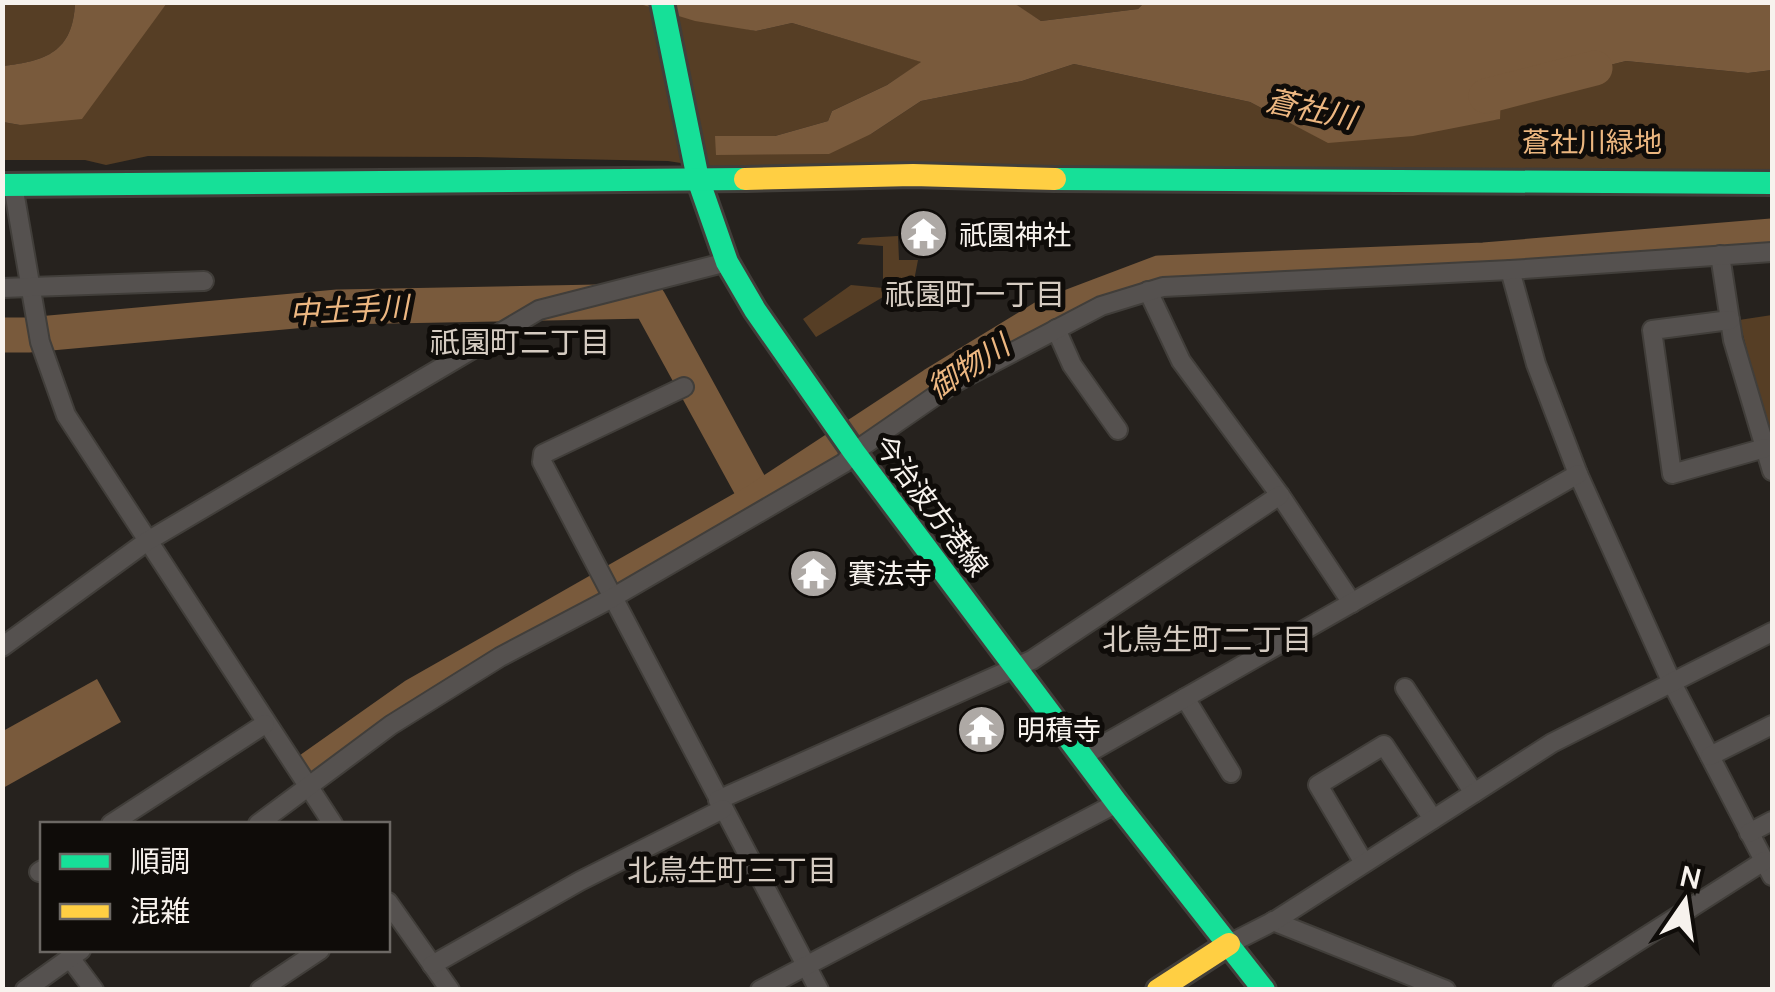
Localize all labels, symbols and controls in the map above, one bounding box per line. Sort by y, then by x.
water label: 蒼社川 [1263,79,1362,138]
park label: 蒼社川緑地 [1522,122,1662,160]
temple icon: 祇園神社 [898,208,950,260]
place label: 祇園神社 [959,215,1071,253]
district label: 祇園町一丁目 [885,273,1065,314]
water label: 中土手川 [288,285,413,333]
district label: 祇園町二丁目 [430,321,610,362]
water label: 御物川 [919,323,1019,408]
street label: 今治波方港線 [866,426,998,584]
temple icon: 賽法寺 [787,547,839,599]
place label: 賽法寺 [848,554,932,592]
district label: 北鳥生町二丁目 [1102,618,1312,659]
temple icon: 明積寺 [956,703,1008,755]
place label: 明積寺 [1017,710,1101,748]
legend [40,822,390,952]
text: 順調 [130,840,190,881]
district label: 北鳥生町三丁目 [627,849,837,890]
north arrow [1635,852,1735,952]
text: N [1677,856,1705,897]
text: 混雑 [130,890,190,931]

